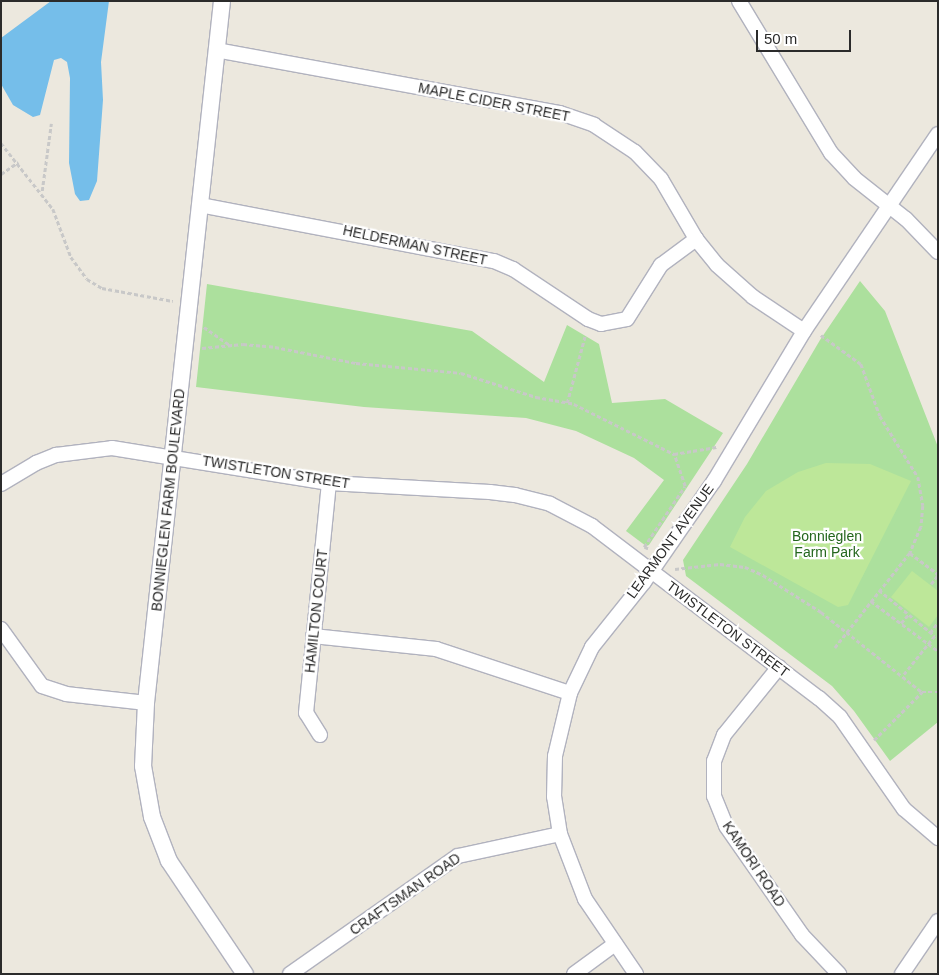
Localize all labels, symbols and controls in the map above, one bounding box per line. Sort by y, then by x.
scale bar [759,20,854,52]
text: 50 m [764,30,797,47]
street label: MAPLE CIDER STREET [417,79,571,125]
street label: HELDERMAN STREET [341,221,489,269]
street label: BONNIEGLEN FARM BOULEVARD [148,388,188,612]
street label: TWISTLETON STREET [201,452,351,492]
street label: LEARMONT AVENUE [623,480,717,602]
park label: Bonnieglen Farm Park [792,528,862,560]
street label: HAMILTON COURT [301,548,331,674]
street label: TWISTLETON STREET [663,577,793,681]
street label: KAMORI ROAD [719,818,789,910]
street label: CRAFTSMAN ROAD [346,849,464,939]

